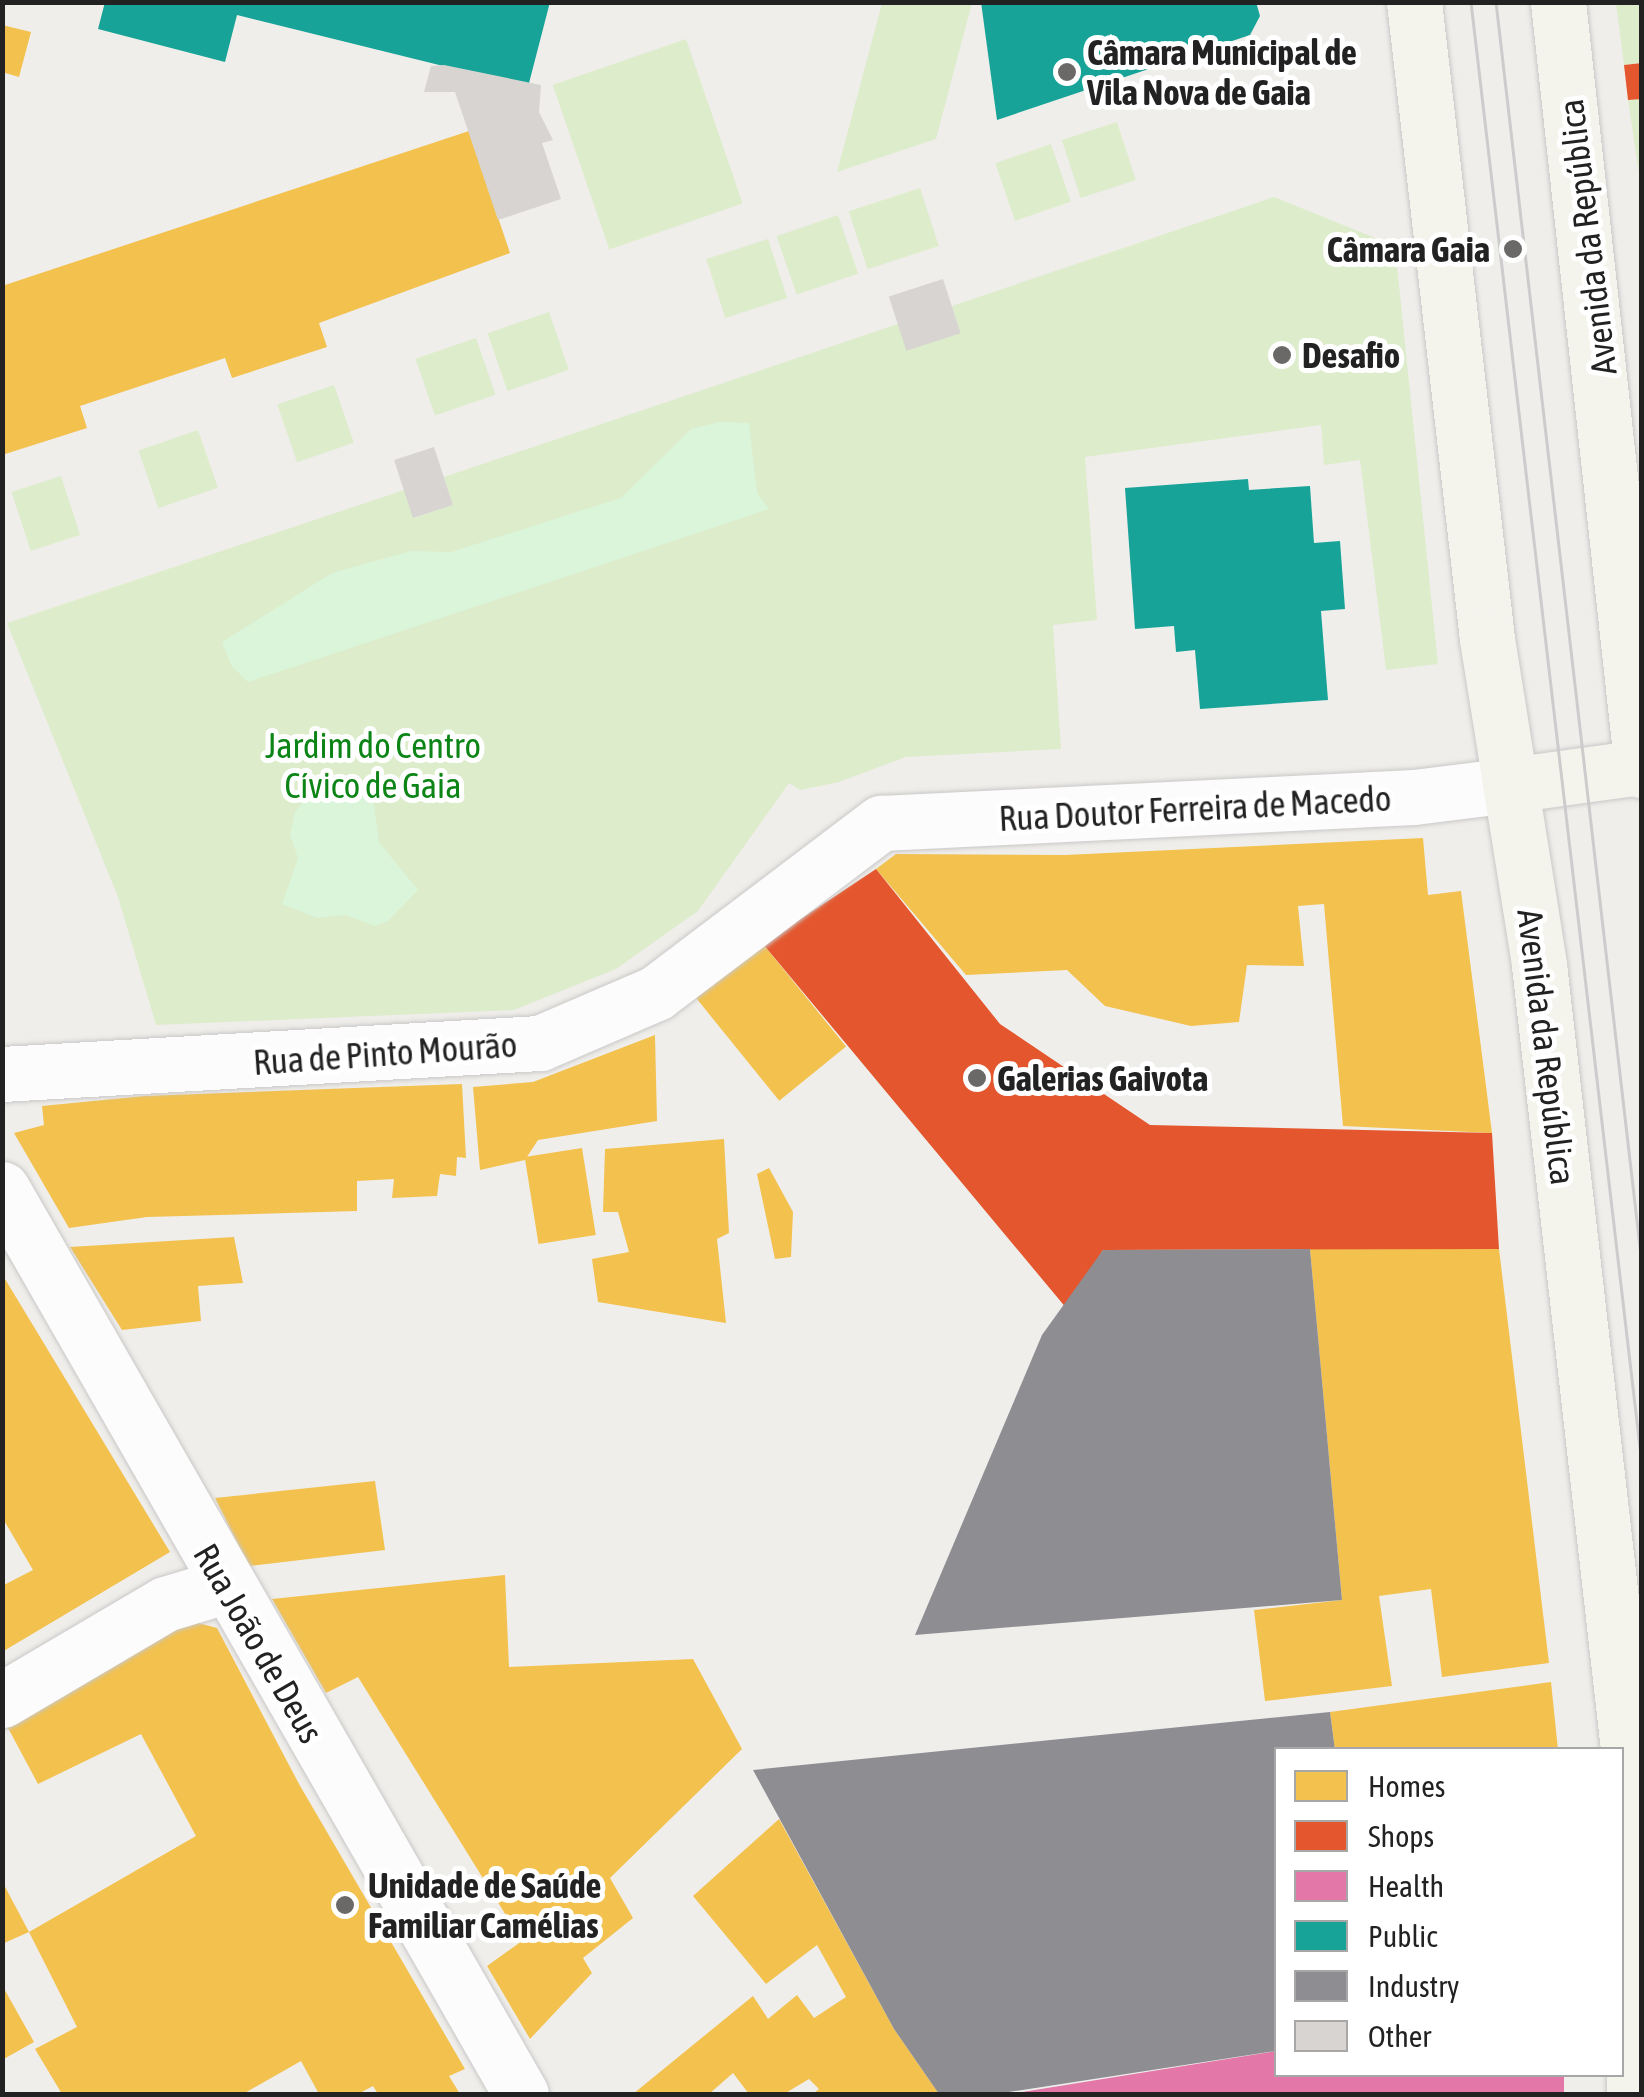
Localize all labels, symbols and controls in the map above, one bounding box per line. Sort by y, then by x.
place label: Câmara Municipal de Vila Nova de Gaia [1087,31,1357,113]
marker: Câmara Municipal de Vila Nova de Gaia [1056,61,1078,83]
street label: Avenida da República [1549,97,1625,377]
place label: Câmara Gaia [1327,228,1490,270]
marker: Câmara Gaia [1500,236,1526,262]
place label: Desafio [1302,334,1400,376]
marker: Desafio [1271,344,1293,366]
park label: Jardim do Centro Cívico de Gaia [265,724,481,806]
street label: Rua Doutor Ferreira de Macedo [998,777,1392,839]
street label: Avenida da República [1509,907,1585,1187]
street label: Rua de Pinto Mourão [252,1023,518,1083]
place label: Galerias Gaivota [997,1057,1208,1099]
marker: Galerias Gaivota [966,1067,988,1089]
street label: Rua João de Deus [185,1536,333,1750]
legend [1274,1747,1624,2077]
text: Homes [1368,1769,1445,1803]
text: Shops [1368,1819,1434,1853]
place label: Unidade de Saúde Familiar Camélias [368,1864,601,1946]
text: Health [1368,1869,1444,1903]
marker: Unidade de Saúde Familiar Camélias [332,1892,358,1918]
text: Public [1368,1919,1437,1953]
text: Industry [1368,1969,1459,2003]
text: Other [1368,2019,1431,2053]

